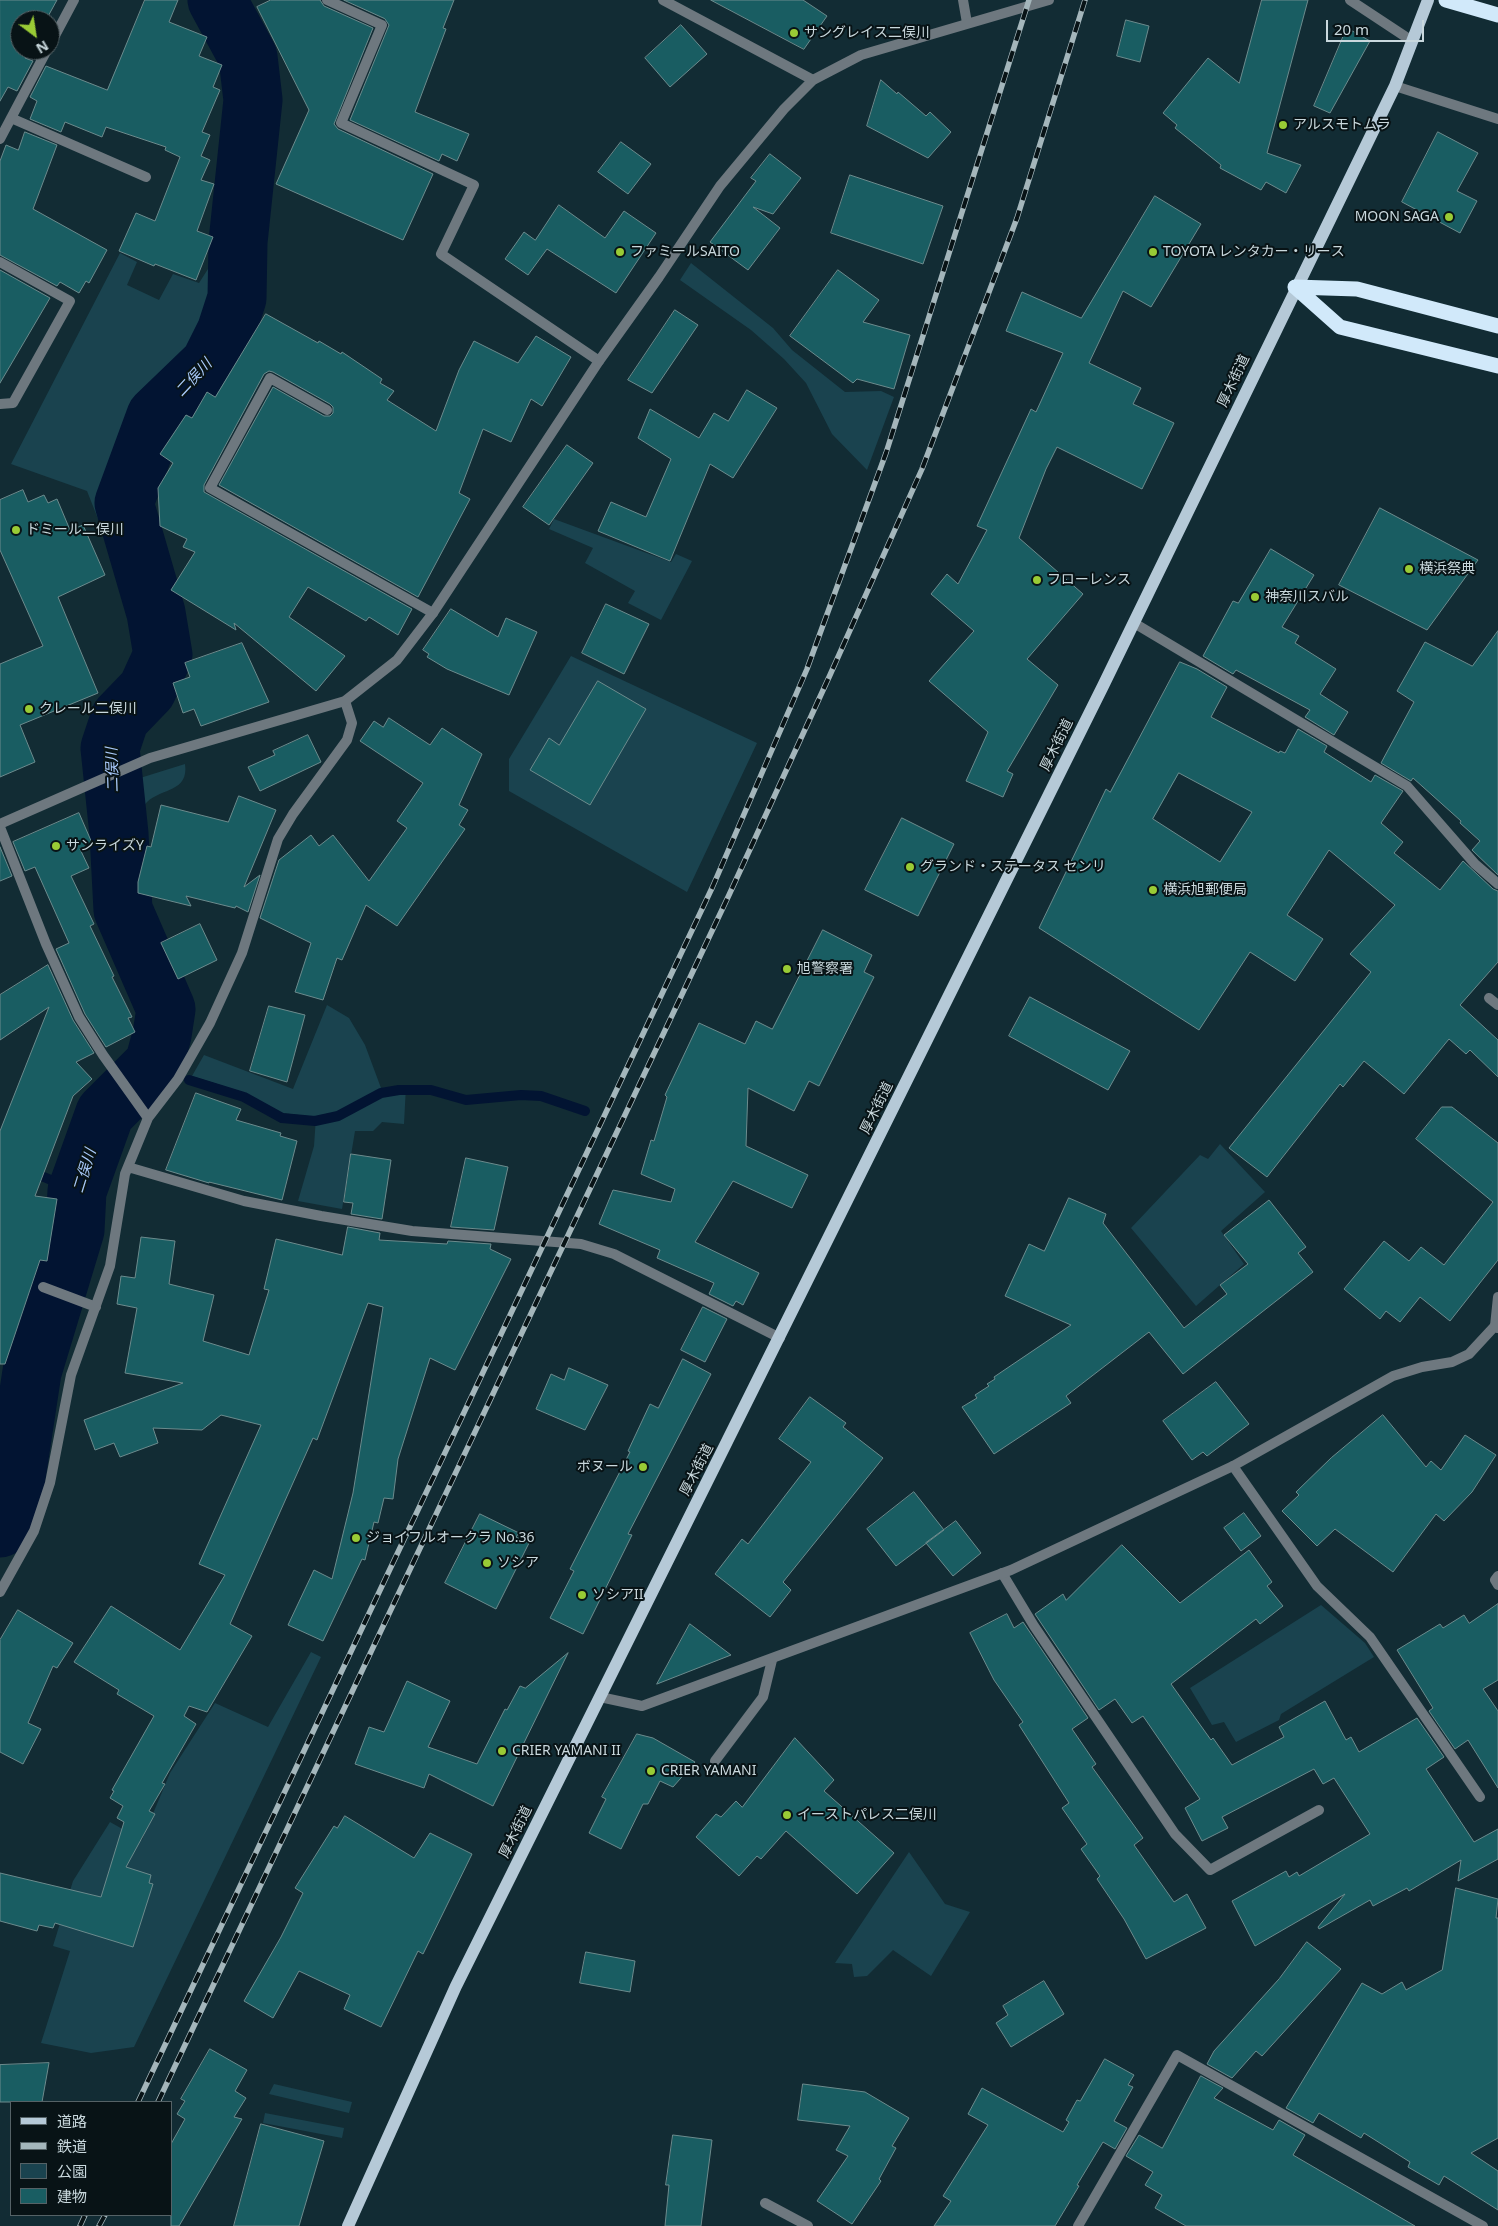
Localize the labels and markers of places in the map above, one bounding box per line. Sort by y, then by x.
place label: サングレイス二俣川 [804,25,930,41]
marker: サングレイス二俣川 [788,27,800,39]
place label: アルスモトムラ [1293,117,1391,133]
marker: アルスモトムラ [1277,119,1289,131]
place label: MOON SAGA [1355,209,1439,225]
marker: MOON SAGA [1443,211,1455,223]
place label: ファミールSAITO [630,244,740,260]
place label: TOYOTA レンタカー・リース [1163,244,1345,260]
marker: ファミールSAITO [614,246,626,258]
marker: TOYOTA レンタカー・リース [1147,246,1159,258]
place label: ドミール二俣川 [26,522,124,538]
marker: ドミール二俣川 [10,524,22,536]
place label: 横浜祭典 [1419,561,1475,577]
marker: 横浜祭典 [1403,563,1415,575]
place label: フローレンス [1047,572,1131,588]
marker: フローレンス [1031,574,1043,586]
place label: 神奈川スバル [1265,589,1349,605]
marker: 神奈川スバル [1249,591,1261,603]
place label: クレール二俣川 [39,701,137,717]
marker: クレール二俣川 [23,703,35,715]
place label: サンライズY [66,838,144,854]
marker: サンライズY [50,840,62,852]
place label: グランド・ステータス センリ [920,859,1106,875]
marker: グランド・ステータス センリ [904,861,916,873]
place label: 横浜旭郵便局 [1163,882,1247,898]
marker: 横浜旭郵便局 [1147,884,1159,896]
place label: 旭警察署 [797,961,853,977]
marker: 旭警察署 [781,963,793,975]
place label: ボヌール [577,1459,633,1475]
marker: ボヌール [637,1461,649,1473]
place label: ジョイフルオークラ No.36 [366,1530,535,1546]
marker: ジョイフルオークラ No.36 [350,1532,362,1544]
place label: ソシア [497,1555,539,1571]
marker: ソシア [481,1557,493,1569]
place label: ソシアII [592,1587,643,1603]
marker: ソシアII [576,1589,588,1601]
place label: CRIER YAMANI II [512,1743,621,1759]
marker: CRIER YAMANI II [496,1745,508,1757]
place label: CRIER YAMANI [661,1763,756,1779]
marker: CRIER YAMANI [645,1765,657,1777]
place label: イーストパレス二俣川 [797,1807,937,1823]
marker: イーストパレス二俣川 [781,1809,793,1821]

